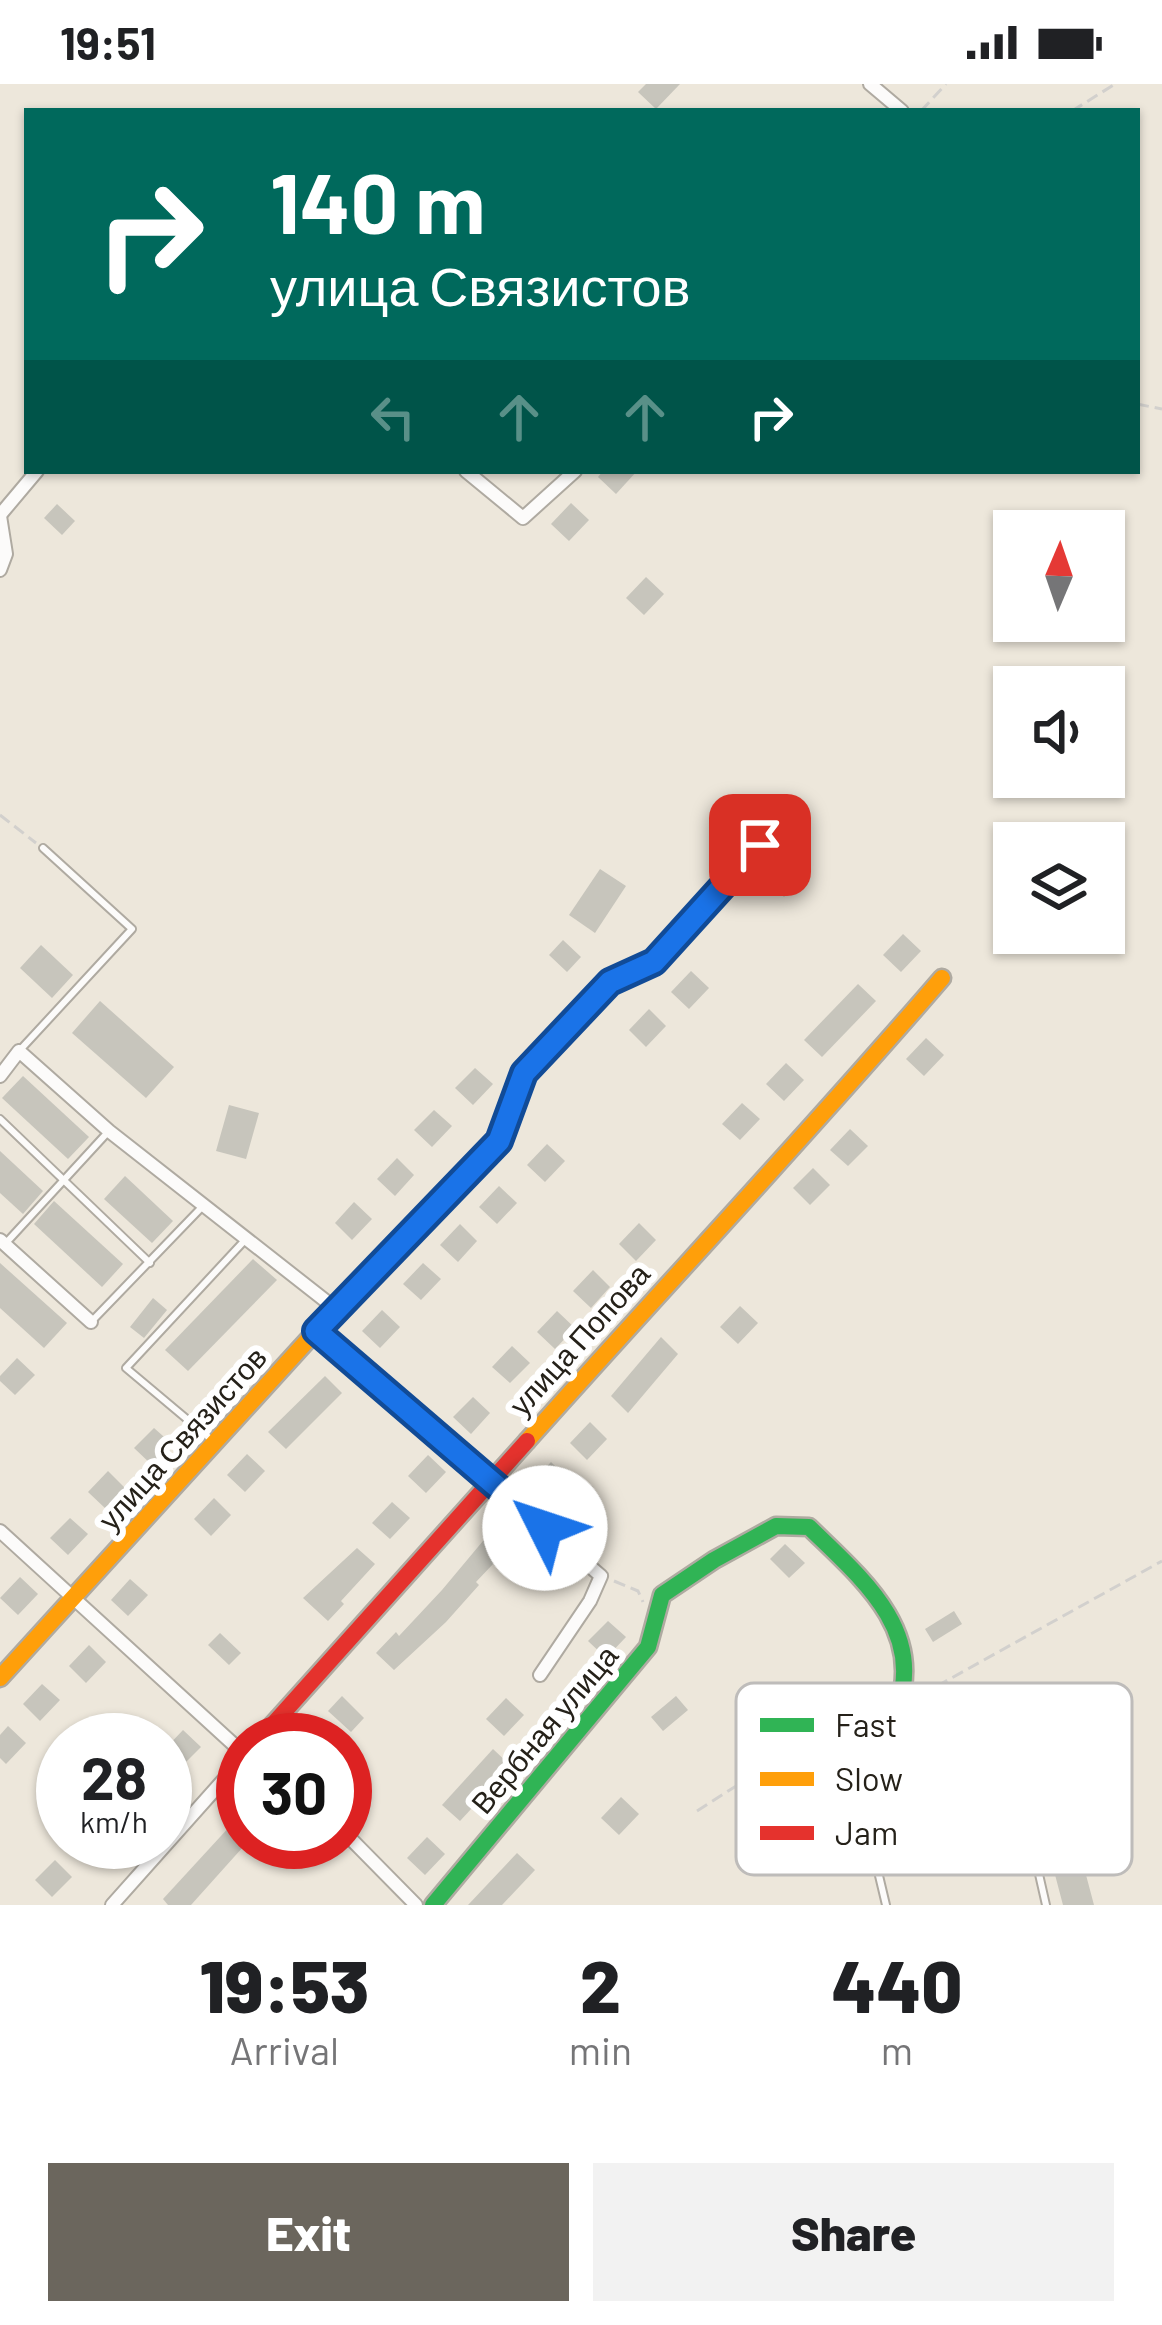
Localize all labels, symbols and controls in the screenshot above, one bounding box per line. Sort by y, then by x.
text: 19:51 [60,15,156,69]
text: 140 m [270,150,485,251]
icon: right [72,156,228,312]
text: улица Связистов [270,252,690,317]
icon: left [360,384,426,450]
icon: ahead [486,384,552,450]
icon: ahead [612,384,678,450]
icon: right [738,384,804,450]
north arrow [993,510,1125,642]
map controls [993,510,1125,954]
button: sound [993,666,1125,798]
pin [709,794,811,896]
icon: arrive [727,812,793,878]
button: layers [993,822,1125,954]
street label: улица Попова [501,1255,656,1422]
street label: улица Связистов [90,1339,273,1536]
position arrow [482,1465,608,1591]
street label: Вербная улица [463,1637,624,1820]
legend [736,1683,1132,1875]
text: Fast [835,1704,897,1744]
speed limit sign: 30 [216,1713,372,1869]
text: 28 [81,1740,147,1812]
text: Slow [835,1758,903,1798]
text: km/h [80,1803,148,1839]
text: Jam [835,1812,898,1852]
text: 19:53 [200,1941,369,2027]
text: 2 [580,1941,621,2027]
text: 440 [832,1941,962,2027]
text: Arrival [230,2026,339,2073]
text: min [569,2026,632,2073]
text: m [881,2026,913,2073]
button: Exit [48,2163,569,2301]
button: Share [593,2163,1114,2301]

